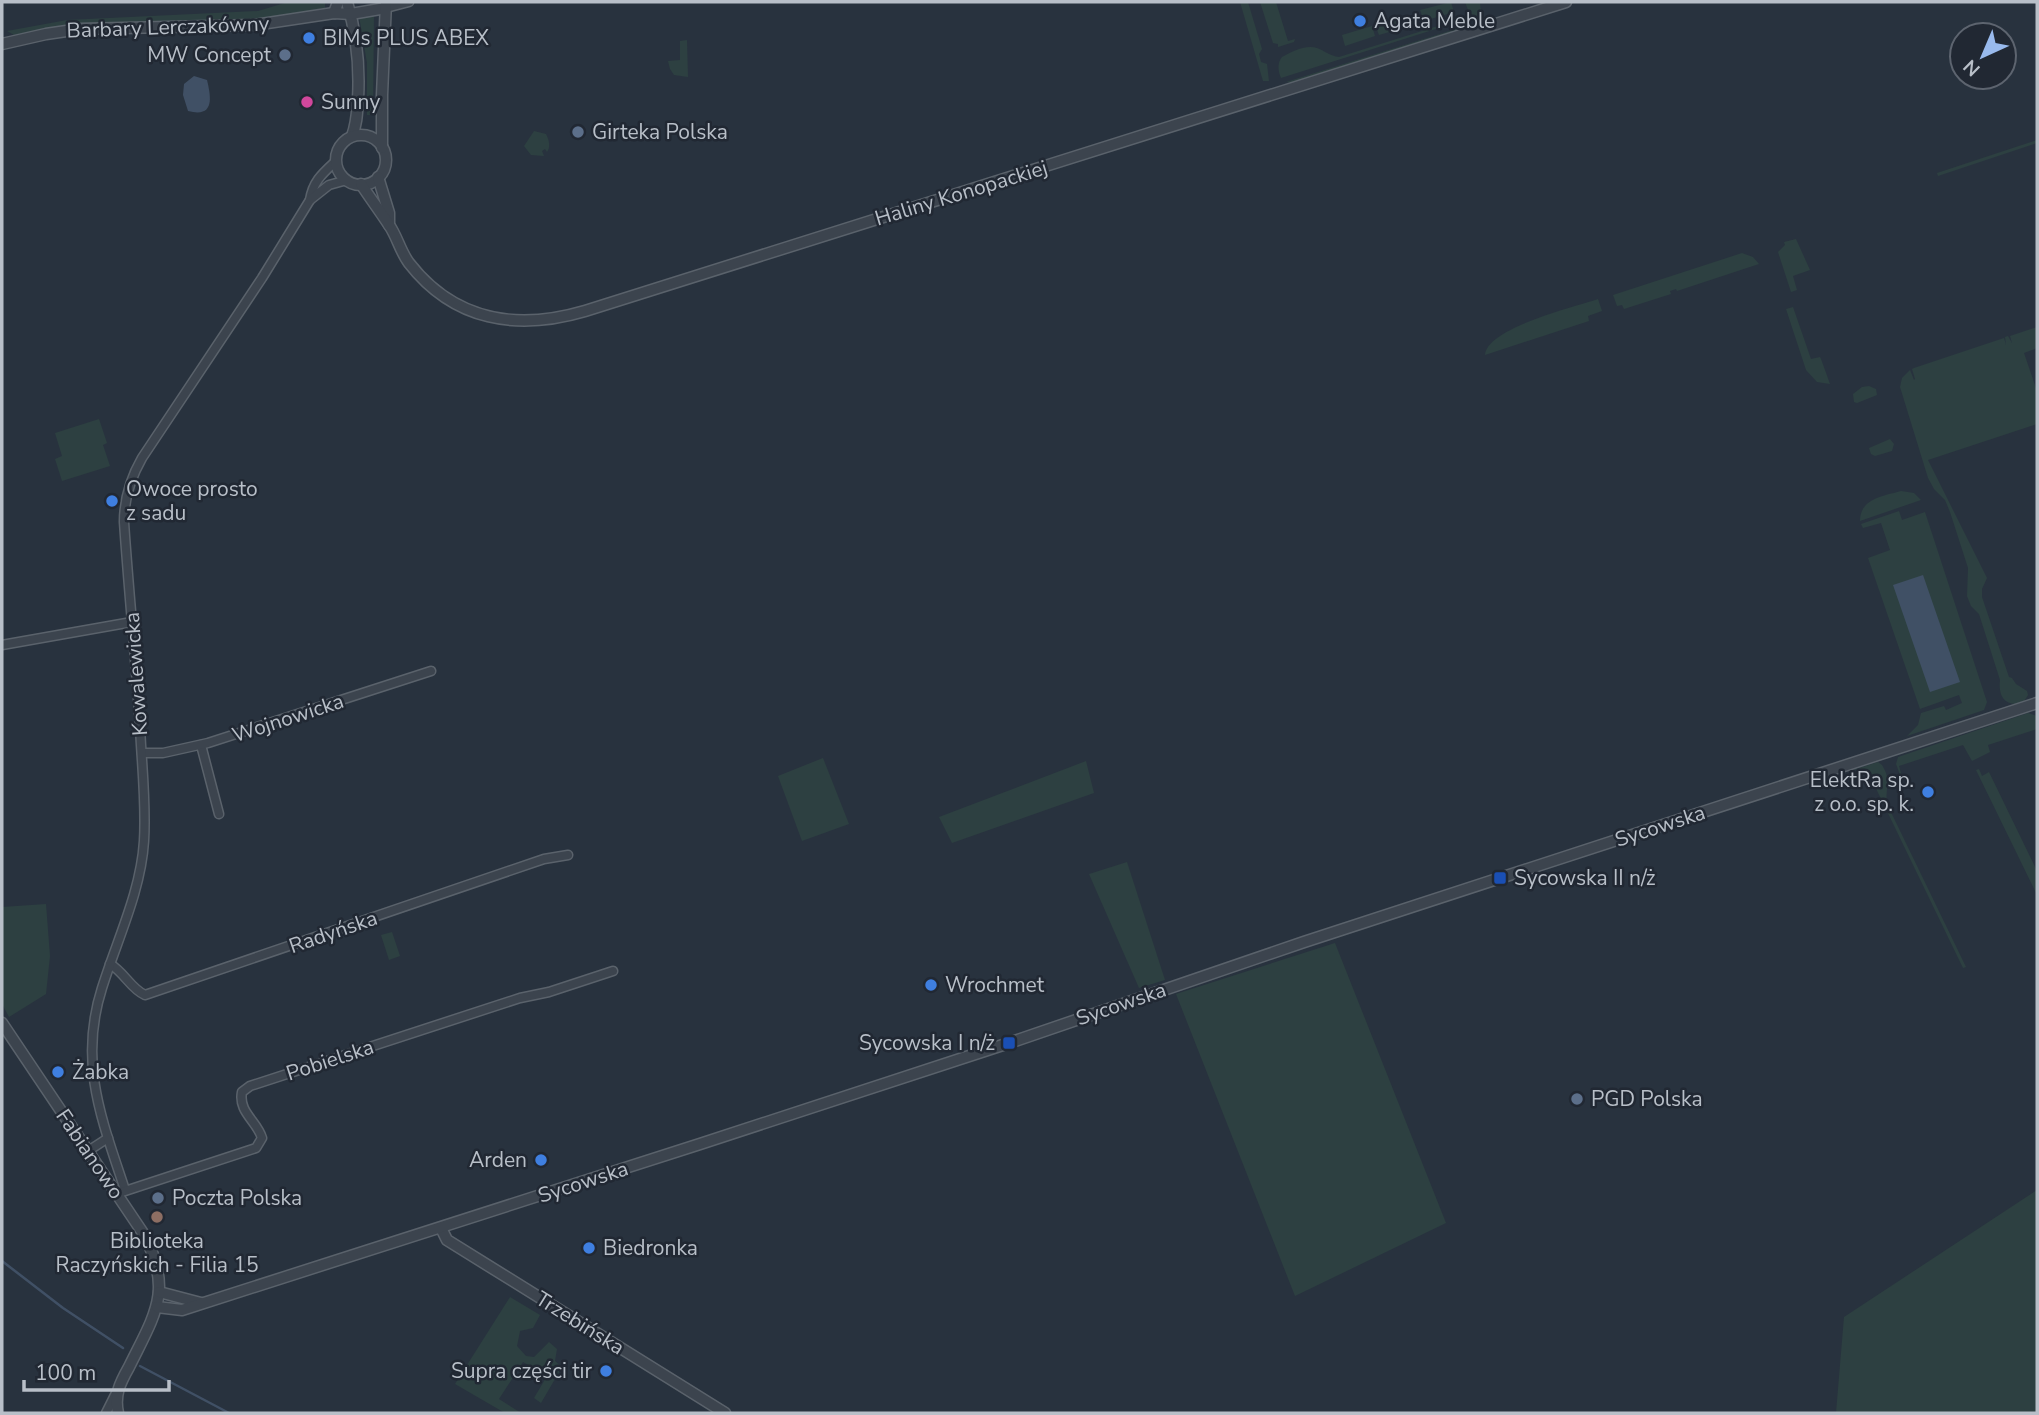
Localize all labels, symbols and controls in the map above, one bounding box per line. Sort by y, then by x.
place label: Agata Meble [1374,7,1495,35]
street label: Barbary Lerczakówny [66,9,270,45]
marker: Agata Meble [1352,13,1368,29]
north arrow [1948,21,2018,91]
place label: BIMs PLUS ABEX [323,24,489,52]
marker: BIMs PLUS ABEX [301,30,317,46]
place label: MW Concept [147,41,272,69]
marker: MW Concept [277,47,293,63]
text: N [1958,53,1986,82]
place label: Sunny [321,88,380,116]
marker: Sunny [299,94,315,110]
place label: Girteka Polska [592,118,728,146]
marker: Girteka Polska [570,124,586,140]
street label: Haliny Konopackiej [871,153,1051,233]
place label: Owoce prosto z sadu [126,475,258,527]
marker: Owoce prosto z sadu [104,493,120,509]
street label: Kowalewicka [118,611,154,737]
street label: Wojnowicka [229,687,347,749]
place label: ElektRa sp. z o.o. sp. k. [1810,766,1914,818]
marker: ElektRa sp. z o.o. sp. k. [1920,784,1936,800]
street label: Sycowska [1611,798,1709,854]
place label: Sycowska II n/ż [1514,864,1656,892]
marker: Sycowska II n/ż [1492,870,1508,886]
street label: Radyńska [285,904,381,960]
place label: Wrochmet [945,971,1045,999]
street label: Sycowska [1072,976,1170,1032]
marker: Wrochmet [923,977,939,993]
place label: Sycowska I n/ż [859,1029,995,1057]
street label: Pobielska [283,1033,377,1087]
marker: Sycowska I n/ż [1001,1035,1017,1051]
place label: Żabka [72,1058,129,1086]
marker: Żabka [50,1064,66,1080]
place label: PGD Polska [1591,1085,1703,1113]
marker: PGD Polska [1569,1091,1585,1107]
street label: Fabianowo [50,1103,130,1205]
place label: Arden [469,1146,527,1174]
marker: Arden [533,1152,549,1168]
street label: Sycowska [534,1154,632,1210]
place label: Poczta Polska [172,1184,302,1212]
marker: Poczta Polska [150,1190,166,1206]
marker: Biblioteka Raczyńskich - Filia 15 [149,1209,165,1225]
place label: Biblioteka Raczyńskich - Filia 15 [55,1227,259,1279]
place label: Biedronka [603,1234,698,1262]
marker: Biedronka [581,1240,597,1256]
street label: Trzebińska [530,1285,630,1361]
scale bar [24,1348,170,1392]
place label: Supra części tir [451,1357,592,1385]
text: 100 m [35,1359,96,1387]
marker: Supra części tir [598,1363,614,1379]

